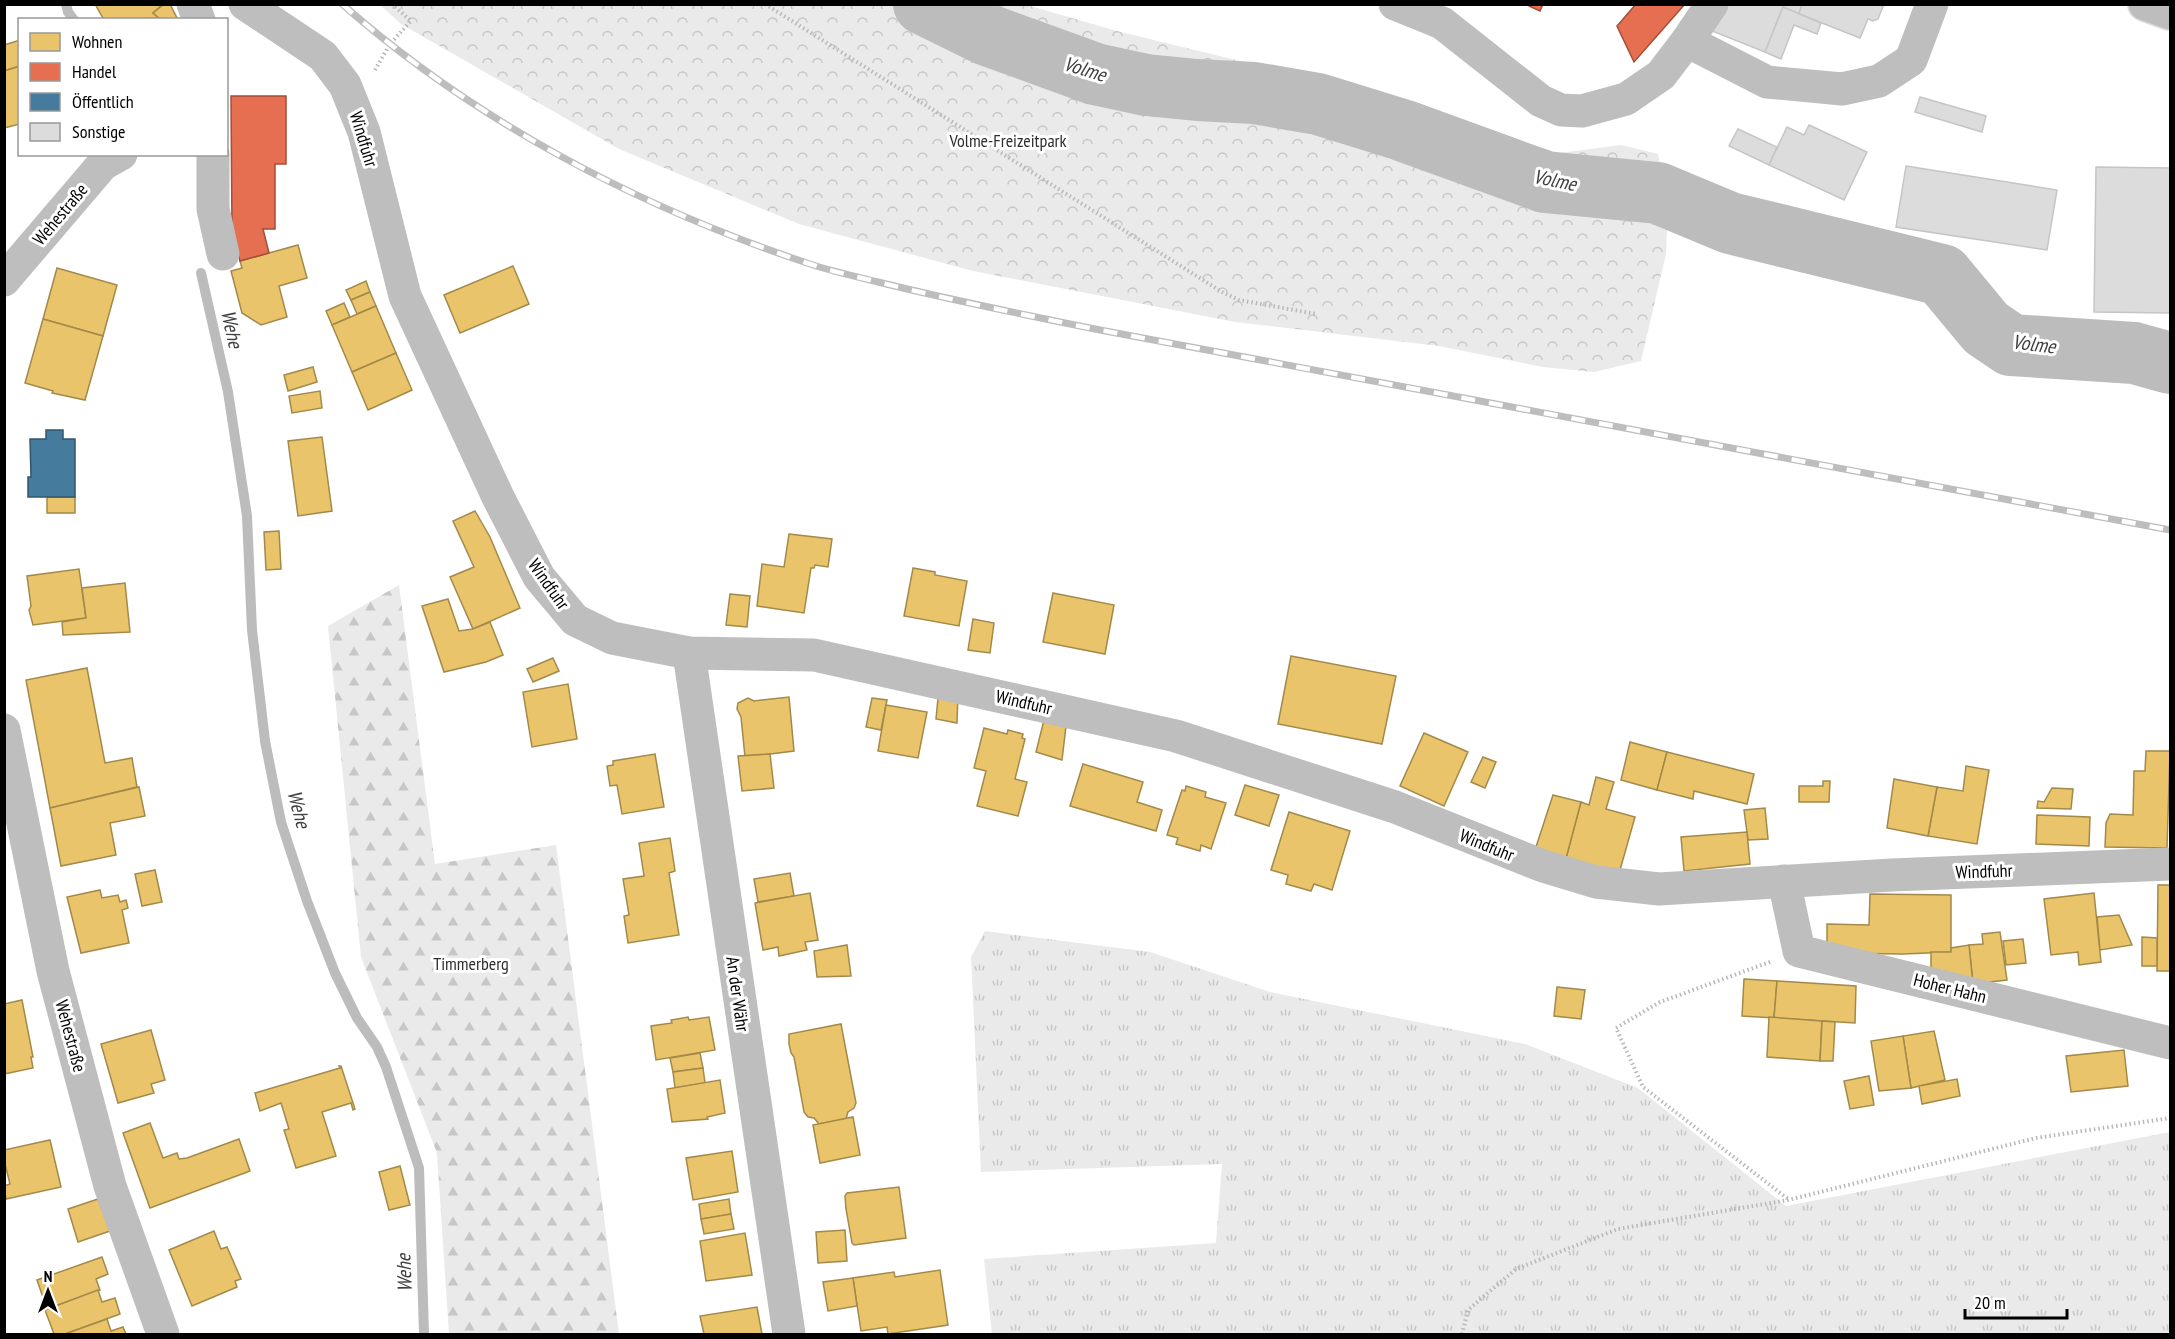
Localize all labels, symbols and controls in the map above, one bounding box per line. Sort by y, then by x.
legend [18,18,228,156]
text: Wohnen [72,30,122,53]
water label: Volme [1061,50,1111,88]
text: Handel [72,60,117,83]
text: Öffentlich [72,90,134,113]
street label: Windfuhr [345,108,383,170]
text: Sonstige [72,120,126,143]
park label: Volme-Freizeitpark [948,129,1067,152]
water label: Volme [1531,163,1580,197]
street label: Wehestraße [28,178,92,250]
water label: Wehe [215,308,249,352]
water label: Volme [2011,328,2059,360]
street label: Windfuhr [523,554,575,614]
street label: Windfuhr [994,684,1054,720]
water label: Wehe [282,787,317,832]
street label: Windfuhr [1456,824,1518,866]
street label: Windfuhr [1955,859,2013,883]
park label: Timmerberg [433,952,509,975]
street label: An der Währ [721,955,755,1033]
street label: Hoher Hahn [1911,968,1989,1008]
street label: Wehestraße [50,997,92,1075]
water label: Wehe [390,1252,418,1292]
north arrow [18,1261,78,1321]
text: N [44,1266,52,1286]
scale bar [1965,1282,2067,1320]
text: 20 m [1974,1291,2006,1314]

